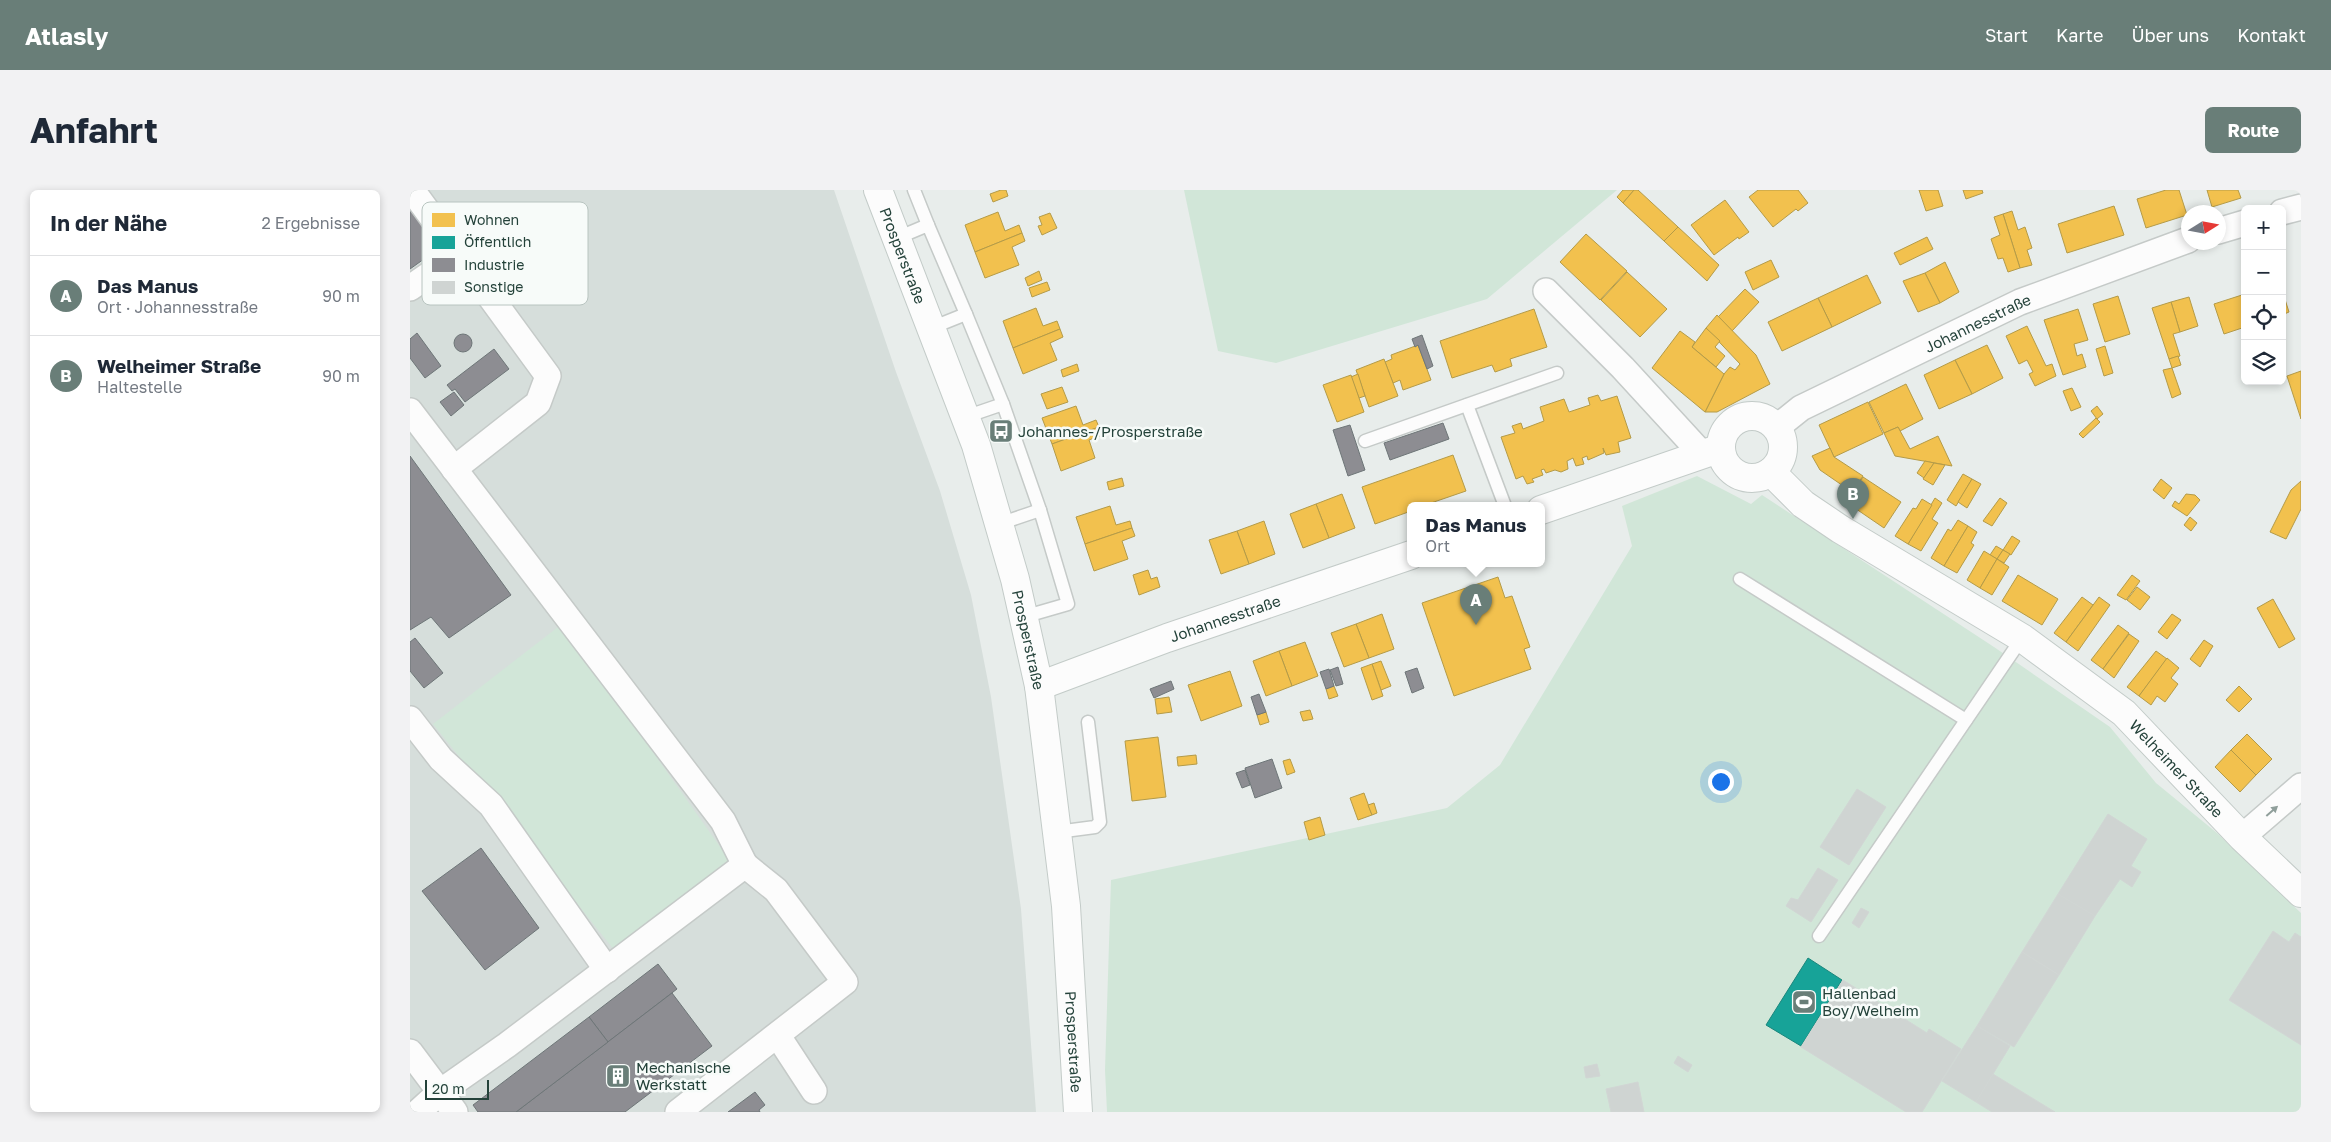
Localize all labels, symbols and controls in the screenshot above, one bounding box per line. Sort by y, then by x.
text: Atlasly [25,21,108,50]
text: Start [1985,24,2028,46]
text: Karte [2056,24,2103,46]
text: Über uns [2131,24,2209,46]
text: Kontakt [2237,24,2306,46]
button: Route [2205,107,2301,153]
text: Anfahrt [30,109,158,151]
legend [422,202,588,305]
street label: Prosperstraße [876,205,930,306]
north arrow [2181,205,2226,250]
map controls [2241,205,2286,385]
button: + [2241,205,2286,250]
text: In der Nähe [50,210,167,236]
text: Wohnen [464,211,519,228]
text: 2 Ergebnisse [262,213,360,233]
text: Öffentlich [464,233,531,250]
button: − [2241,250,2286,295]
text: Industrie [464,256,524,273]
text: Das Manus [97,274,198,297]
text: Sonstige [464,278,523,295]
text: A [60,286,72,306]
text: 90 m [322,286,360,306]
street label: Johannesstraße [1921,290,2033,356]
button: locate [2241,295,2286,340]
text: Ort · Johannesstraße [97,297,258,317]
button: layers [2241,340,2286,385]
text: Welheimer Straße [97,354,261,377]
text: B [60,366,72,386]
text: 90 m [322,366,360,386]
text: Haltestelle [97,377,182,397]
bus stop icon: Johannes-/Prosperstraße [988,418,1014,444]
place label: Johannes-/Prosperstraße [1018,422,1203,440]
pin: B [1837,478,1869,519]
popup [1407,502,1545,567]
text: Das Manus [1425,513,1527,536]
text: Ort [1425,536,1450,556]
pin: A [1460,584,1492,625]
street label: Prosperstraße [1009,588,1049,692]
street label: Johannesstraße [1167,591,1283,645]
street label: Welheimer Straße [2126,716,2227,821]
your location [1708,769,1734,795]
one-way arrow [2265,805,2277,817]
place label: Hallenbad Boy/Welheim [1822,984,1919,1019]
sports icon: Hallenbad Boy/Welheim [1791,989,1817,1015]
street label: Prosperstraße [1062,990,1086,1093]
place label: Mechanische Werkstatt [636,1058,731,1093]
building icon: Mechanische Werkstatt [605,1063,631,1089]
scale bar [425,1077,489,1100]
text: 20 m [432,1080,465,1097]

